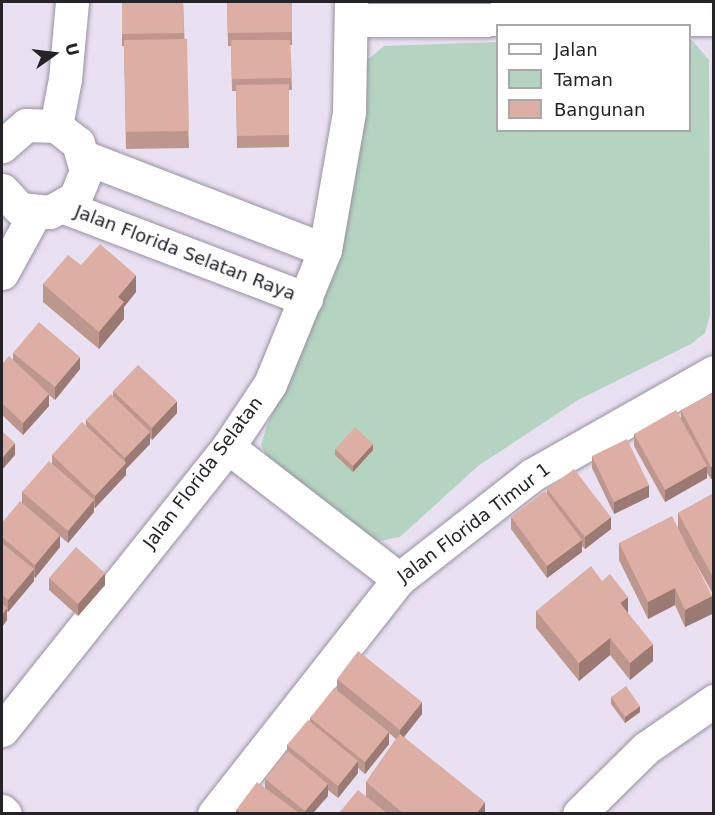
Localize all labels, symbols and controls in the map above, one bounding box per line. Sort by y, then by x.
north arrow [24,24,84,84]
legend [496,24,691,132]
text: Jalan [554,39,598,60]
text: U [61,41,83,58]
text: Taman [554,69,613,90]
text: Bangunan [554,99,645,120]
street label: Jalan Florida Selatan Raya [71,201,299,305]
street label: Jalan Florida Selatan [139,393,267,553]
street label: Jalan Florida Timur 1 [393,459,555,587]

